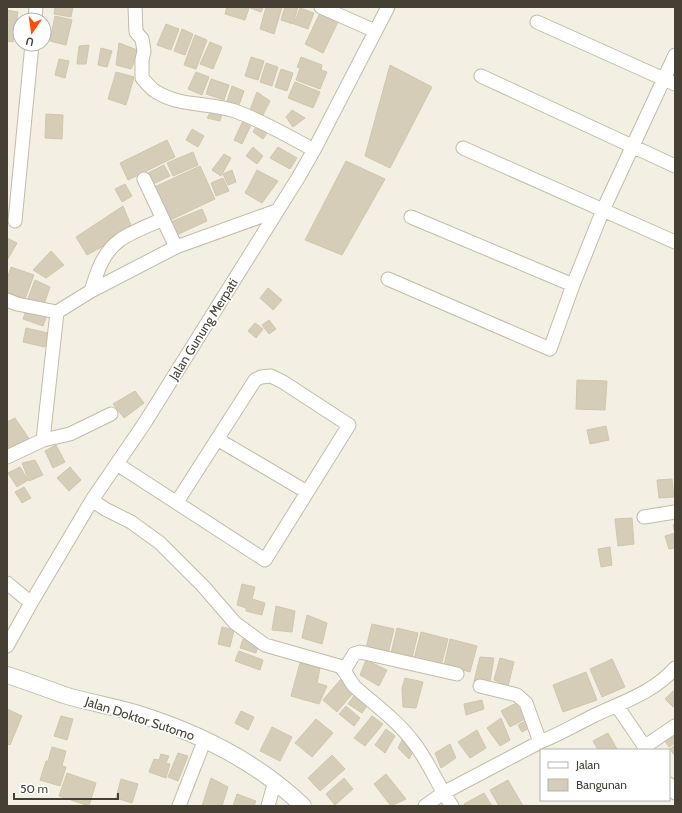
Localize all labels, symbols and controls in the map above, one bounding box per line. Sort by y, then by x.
north arrow [12,12,52,52]
text: U [24,34,35,49]
street label: Jalan Gunung Merpati [165,275,241,384]
street label: Jalan Doktor Sutomo [82,692,197,743]
legend [540,749,670,801]
text: Jalan [575,757,600,772]
scale bar [14,775,118,801]
text: Bangunan [576,777,627,792]
text: 50 m [20,781,48,796]

